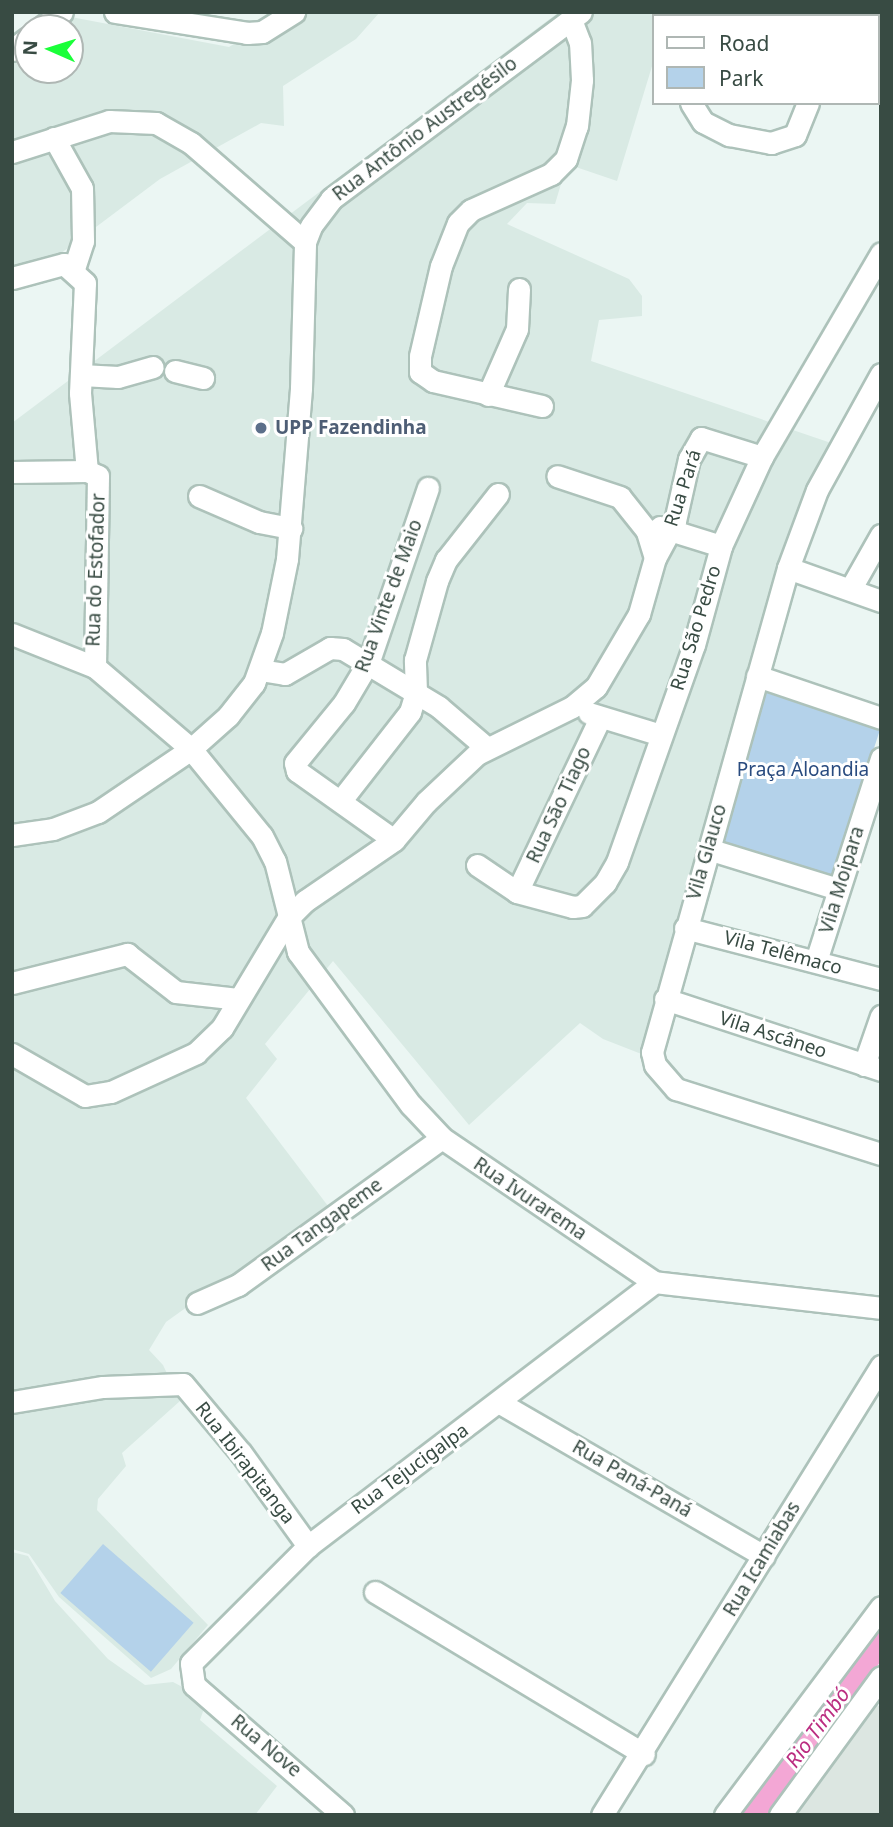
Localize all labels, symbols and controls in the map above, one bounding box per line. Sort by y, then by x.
north arrow [14,14,84,84]
legend [652,14,879,105]
text: Road [719,29,769,57]
text: N [17,40,43,56]
street label: Rua Antônio Austregésilo [328,52,522,206]
text: Park [719,64,763,92]
place label: UPP Fazendinha [275,417,427,439]
marker: UPP Fazendinha [253,420,269,436]
street label: Rua Pará [660,447,706,529]
street label: Rua do Estofador [82,493,110,647]
street label: Rua Vinte de Maio [351,516,427,676]
street label: Rua São Pedro [666,563,726,693]
street label: Rua São Tiago [522,743,596,867]
park label: Praça Aloandia [737,759,869,781]
street label: Vila Glauco [682,801,732,903]
street label: Vila Moipara [815,824,869,936]
street label: Vila Telêmaco [721,926,845,980]
street label: Vila Ascâneo [716,1007,830,1063]
street label: Rua Ivurarema [469,1153,591,1245]
street label: Rua Tangapeme [257,1174,387,1276]
street label: Rua Ibirapitanga [190,1397,300,1529]
street label: Rua Tejucigalpa [347,1419,473,1519]
street label: Rua Paná-Paná [568,1436,696,1522]
street label: Rua Icamiabas [719,1497,805,1621]
water label: Rio Timbó [779,1682,855,1772]
street label: Rua Nove [226,1710,306,1782]

